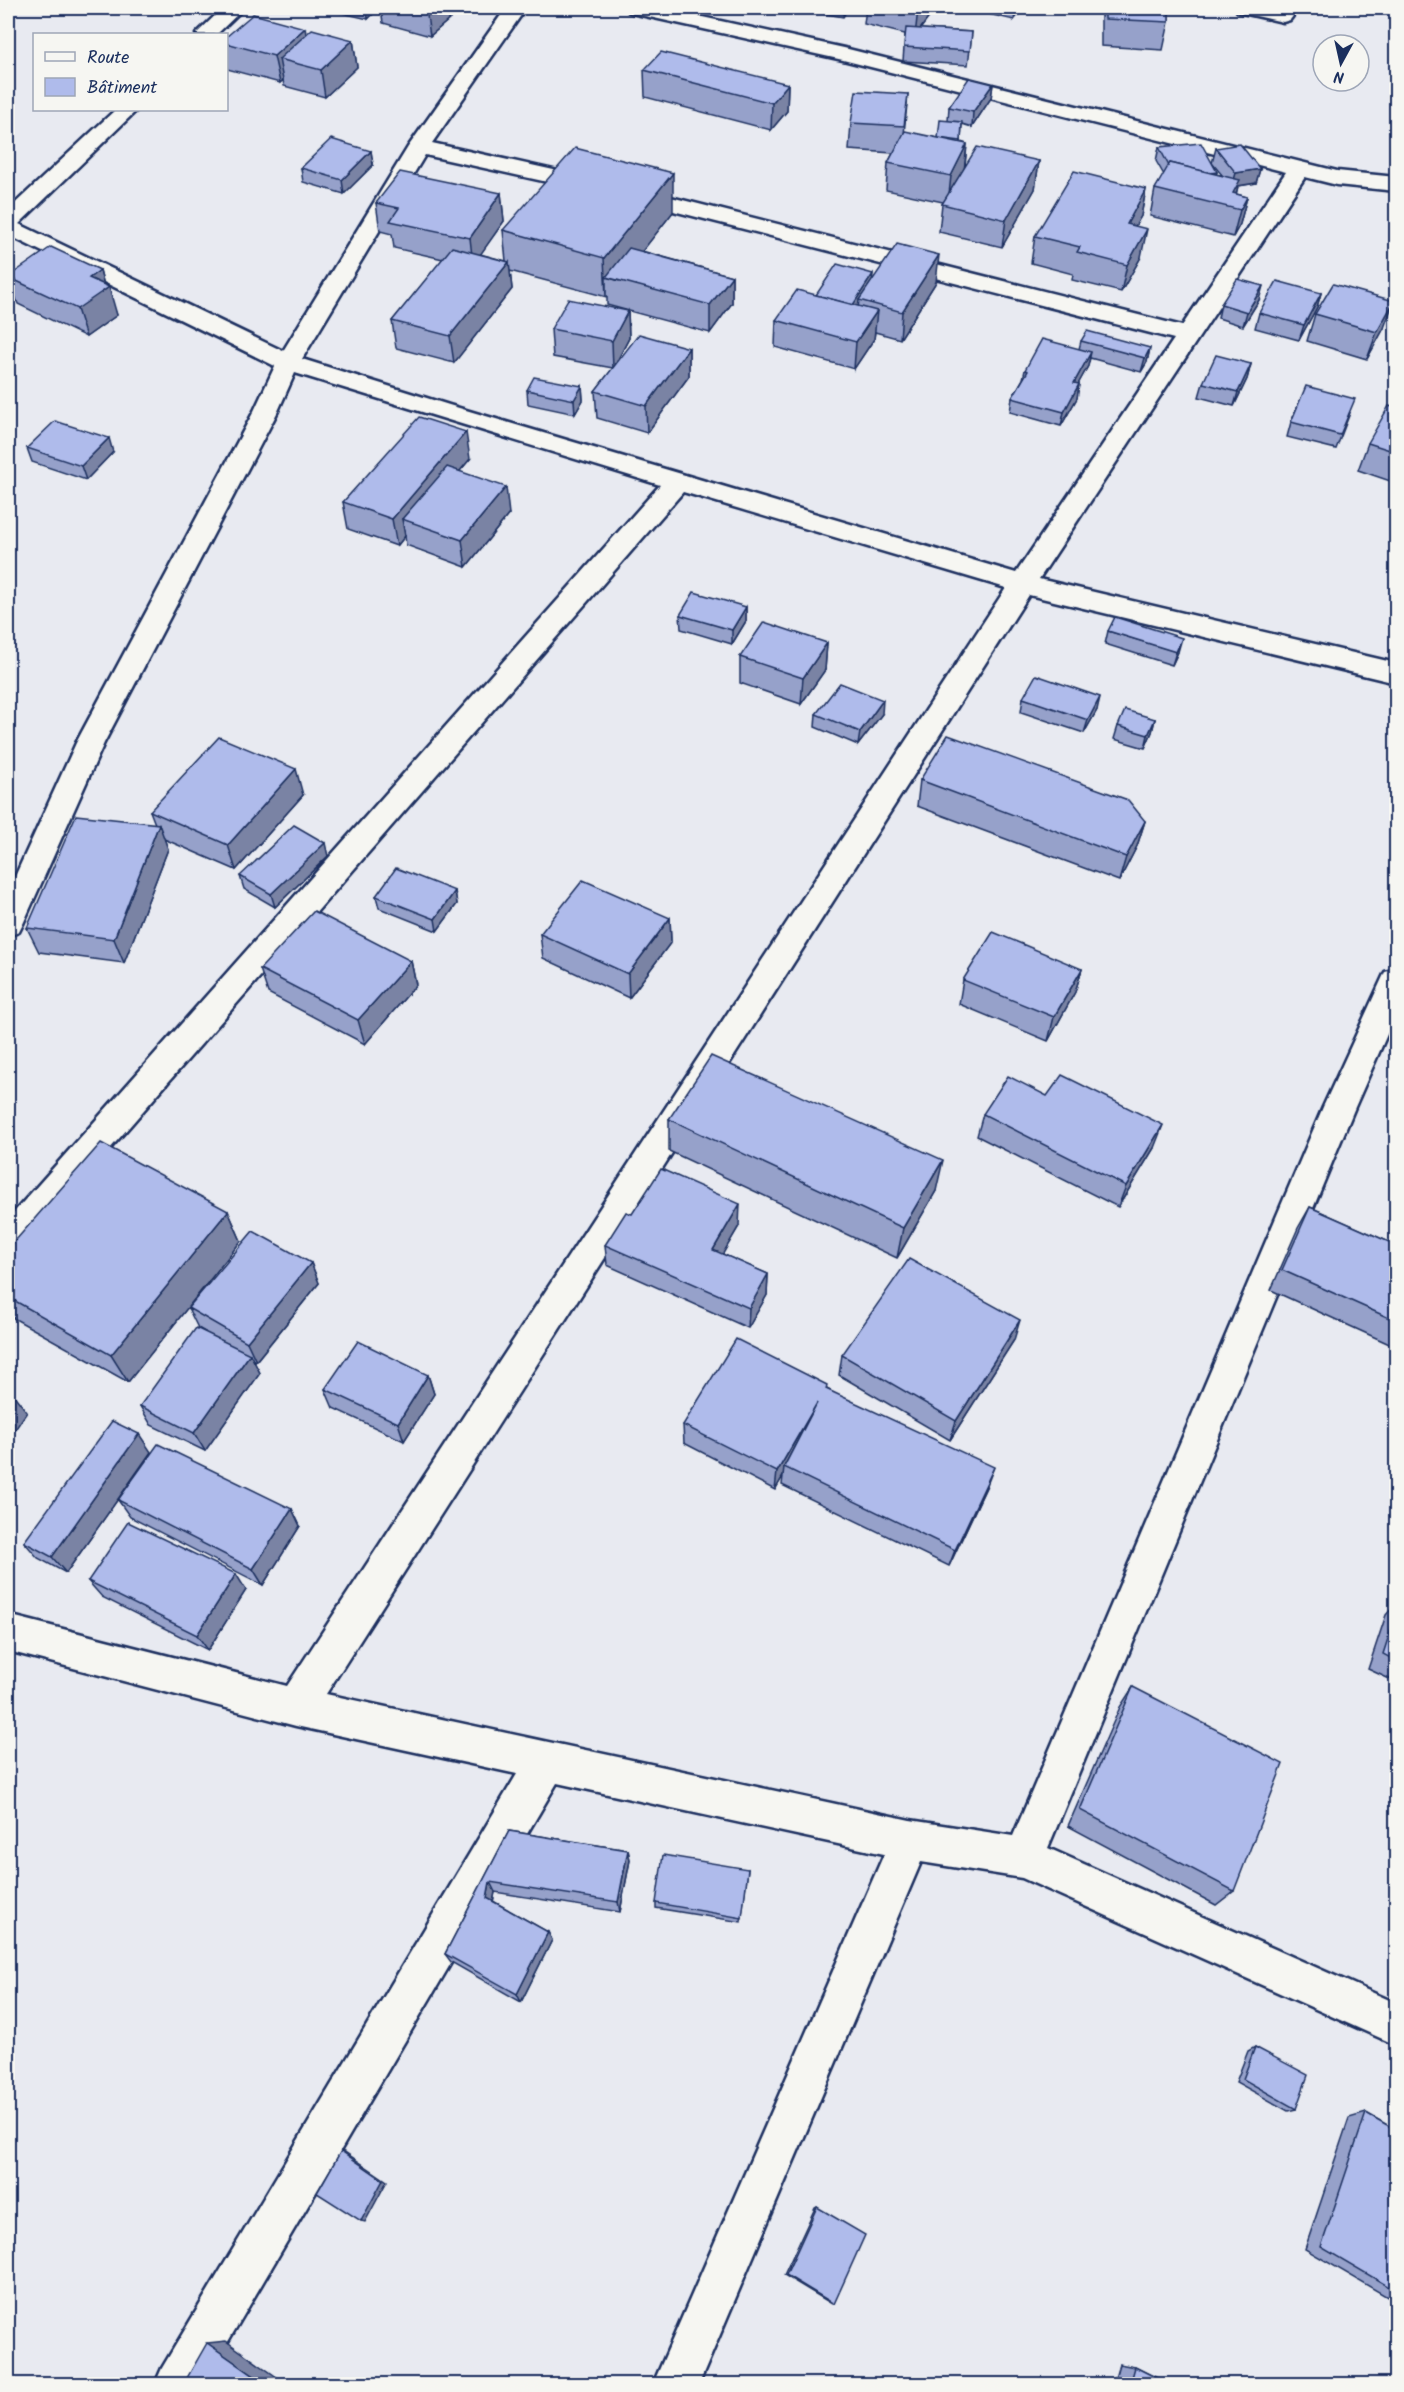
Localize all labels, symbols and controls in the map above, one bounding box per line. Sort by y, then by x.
legend [33,33,228,111]
north arrow [1311,33,1371,93]
text: Route [87,44,129,73]
text: N [1332,63,1346,89]
text: Bâtiment [87,74,158,103]

